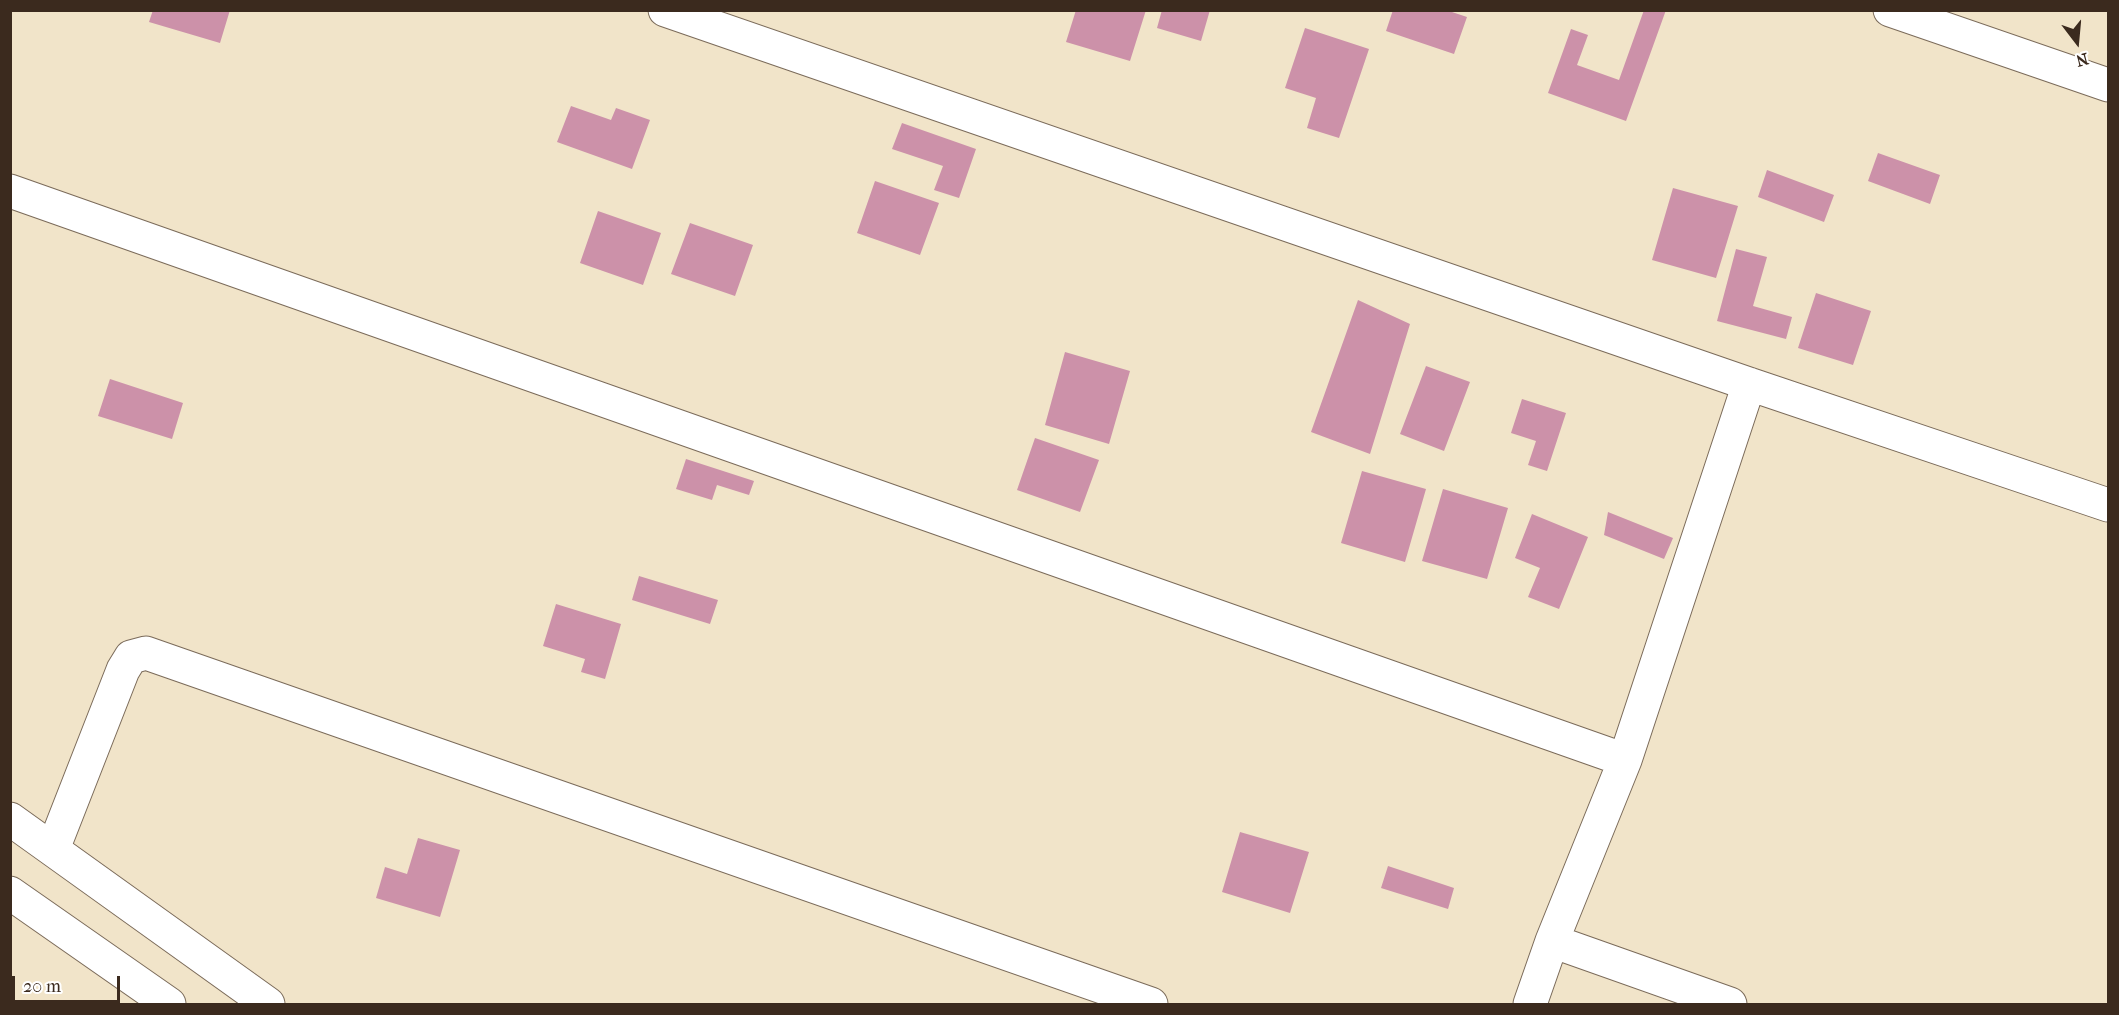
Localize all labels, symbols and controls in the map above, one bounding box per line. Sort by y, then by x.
north arrow [2047,12,2107,72]
text: N [2074,49,2091,71]
scale bar [15,964,123,1002]
text: 20 m [23,976,61,997]

